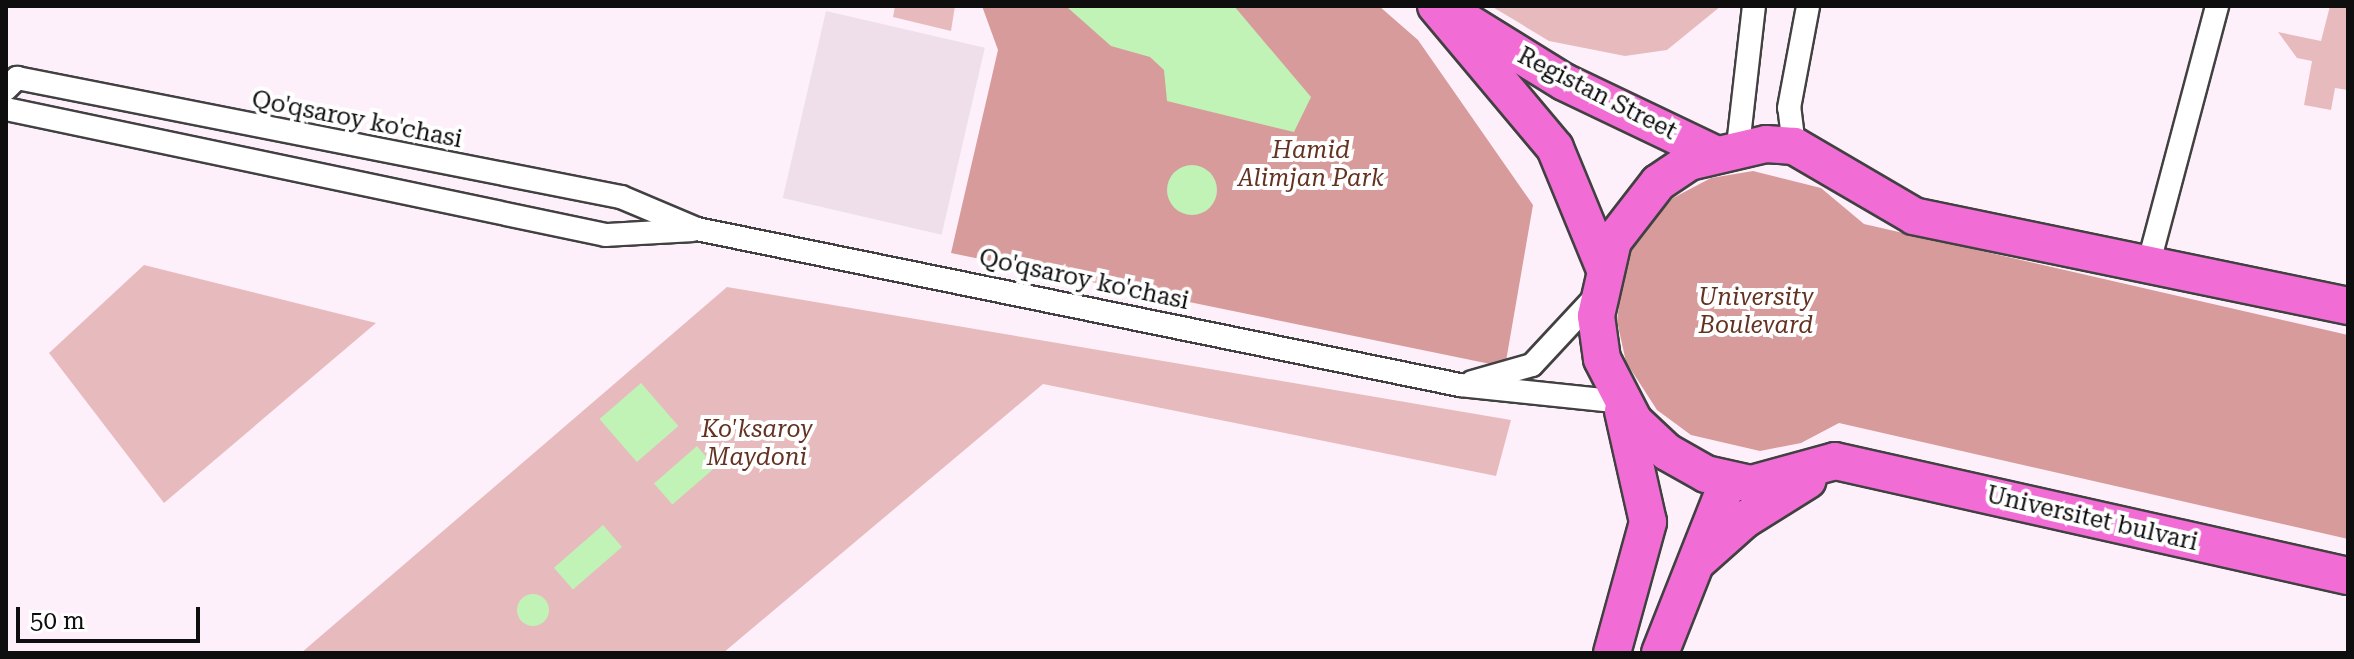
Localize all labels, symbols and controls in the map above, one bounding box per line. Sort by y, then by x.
street label: Registan Street [1513,42,1681,146]
street label: Qo'qsaroy ko'chasi [249,85,465,155]
park label: Hamid Alimjan Park [1238,137,1384,193]
street label: Qo'qsaroy ko'chasi [976,244,1192,316]
park label: University Boulevard [1699,284,1813,340]
park label: Ko'ksaroy Maydoni [701,416,813,472]
street label: Universitet bulvari [1983,481,2201,557]
scale bar [20,591,204,641]
text: 50 m [30,607,85,635]

